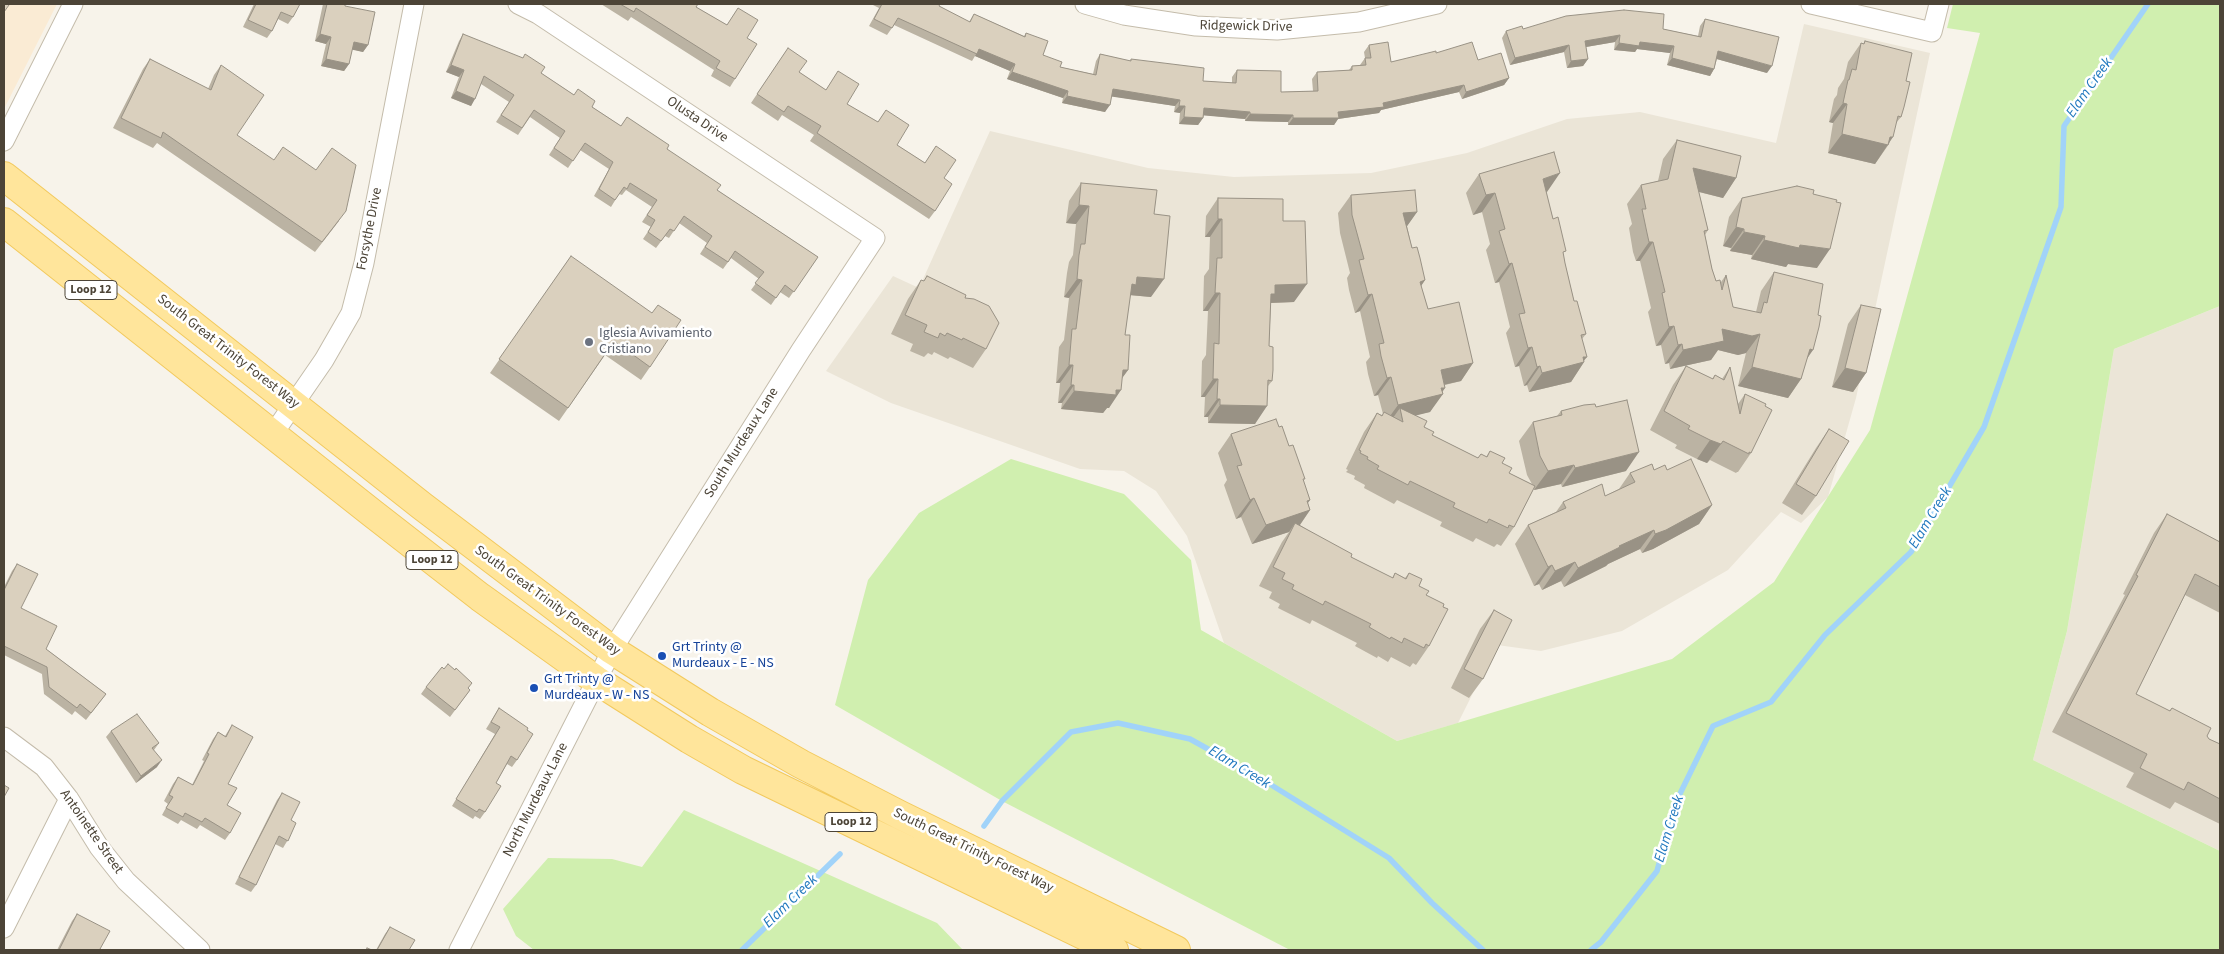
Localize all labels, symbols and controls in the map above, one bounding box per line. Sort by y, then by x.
street label: Ridgewick Drive [1199,18,1293,36]
water label: Elam Creek [2063,55,2117,121]
street label: Olusta Drive [663,93,731,147]
street label: Forsythe Drive [354,186,386,272]
road number: Loop 12 [65,280,117,300]
street label: South Great Trinity Forest Way [153,291,303,413]
place label: Iglesia Avivamiento Cristiano [599,326,712,358]
marker: Iglesia Avivamiento Cristiano [583,336,595,348]
street label: South Murdeaux Lane [701,385,783,501]
water label: Elam Creek [1906,484,1956,552]
street label: South Great Trinity Forest Way [471,542,623,660]
road number: Loop 12 [406,550,458,570]
place label: Grt Trinty @ Murdeaux - E - NS [672,640,774,672]
marker: Grt Trinty @ Murdeaux - E - NS [656,650,668,662]
place label: Grt Trinty @ Murdeaux - W - NS [544,672,649,704]
marker: Grt Trinty @ Murdeaux - W - NS [528,682,540,694]
street label: North Murdeaux Lane [500,740,572,860]
water label: Elam Creek [1205,743,1273,793]
street label: Antoinette Street [56,787,126,877]
water label: Elam Creek [1651,793,1689,865]
street label: South Great Trinity Forest Way [890,805,1056,897]
road number: Loop 12 [825,812,877,832]
water label: Elam Creek [760,872,822,932]

